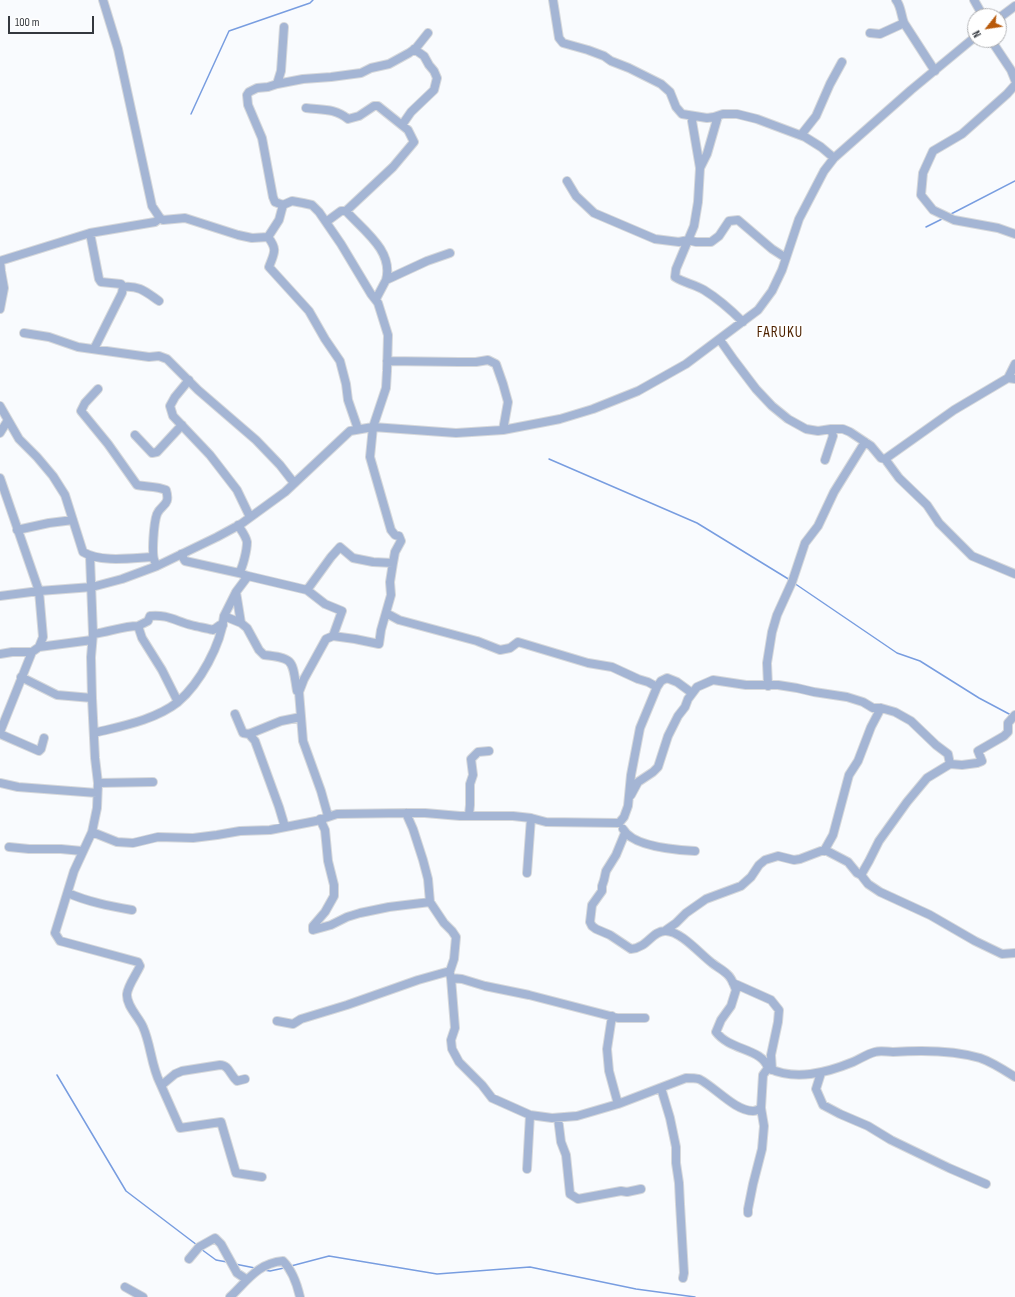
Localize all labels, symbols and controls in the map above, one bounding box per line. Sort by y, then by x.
scale bar [10,8,96,34]
north arrow [967,8,1007,48]
text: 100 m [15,15,40,30]
text: N [970,28,984,40]
district label: FARUKU [757,324,803,342]

